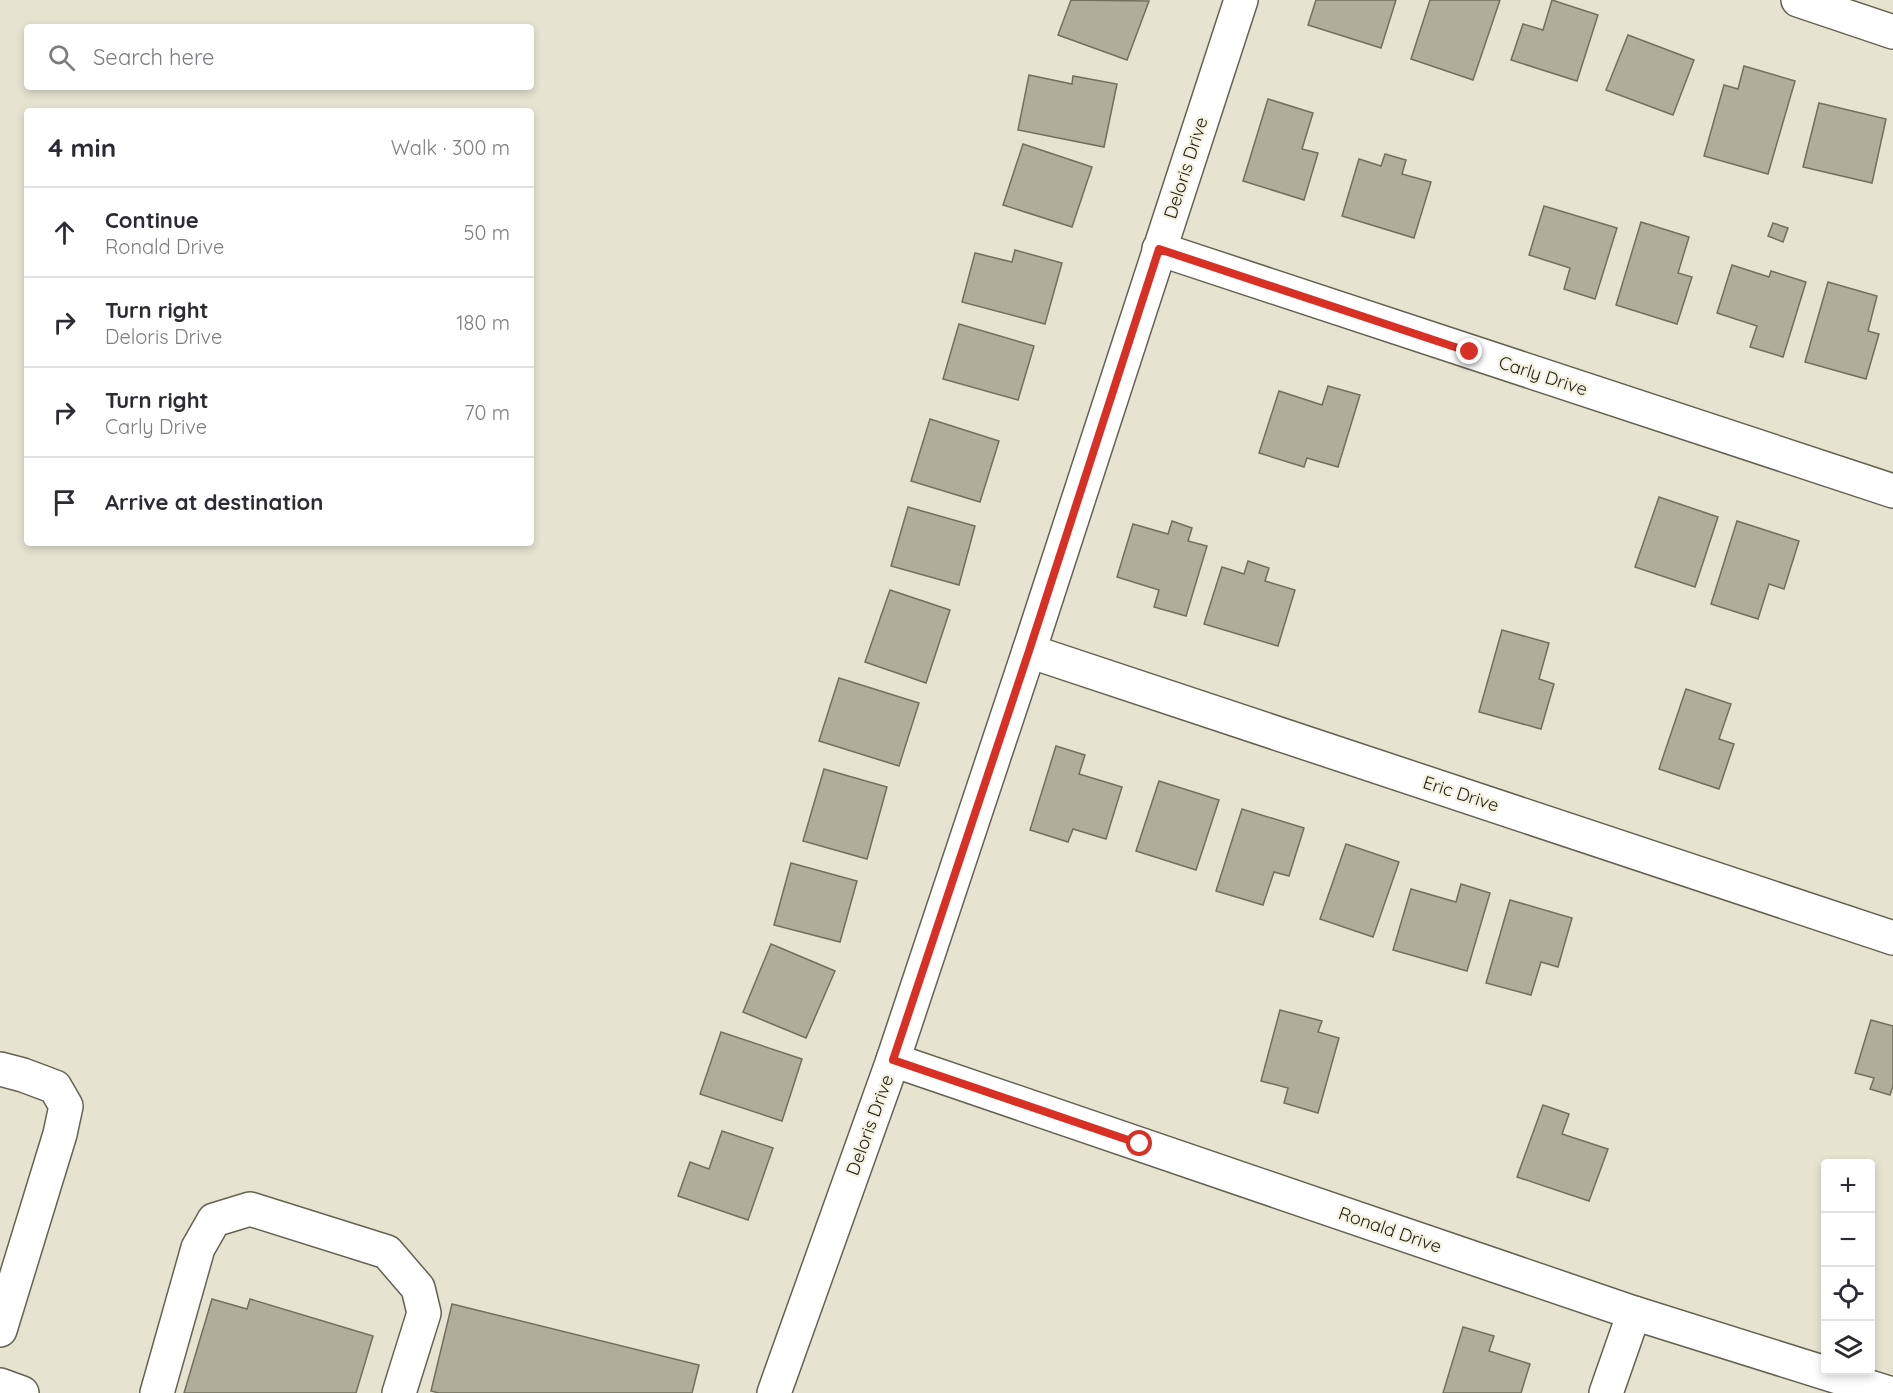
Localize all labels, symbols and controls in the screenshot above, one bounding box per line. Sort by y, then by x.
search box [24,24,534,90]
icon: search [45,41,78,74]
text: Search here [93,43,214,71]
street label: Deloris Drive [1158,114,1213,222]
text: 4 min [48,131,116,164]
text: Walk · 300 m [391,135,510,160]
text: Continue [105,206,199,234]
icon: ahead [48,216,81,249]
text: 50 m [464,220,510,245]
text: Ronald Drive [105,234,224,259]
text: Turn right [105,296,209,324]
icon: right [48,306,81,339]
text: 180 m [456,310,510,335]
text: Deloris Drive [105,324,222,349]
route end [1456,338,1482,364]
street label: Carly Drive [1496,350,1590,401]
text: Turn right [105,386,209,414]
icon: right [48,396,81,429]
text: 70 m [464,400,510,425]
text: Carly Drive [105,414,207,439]
icon: arrive [48,486,81,519]
text: Arrive at destination [105,488,323,516]
street label: Eric Drive [1420,770,1502,817]
street label: Deloris Drive [841,1071,898,1178]
route start [1126,1130,1152,1156]
map controls [1821,1159,1875,1375]
button: + [1821,1159,1875,1213]
street label: Ronald Drive [1336,1201,1445,1258]
button: − [1821,1213,1875,1267]
button: locate [1821,1267,1875,1321]
button: layers [1821,1321,1875,1375]

